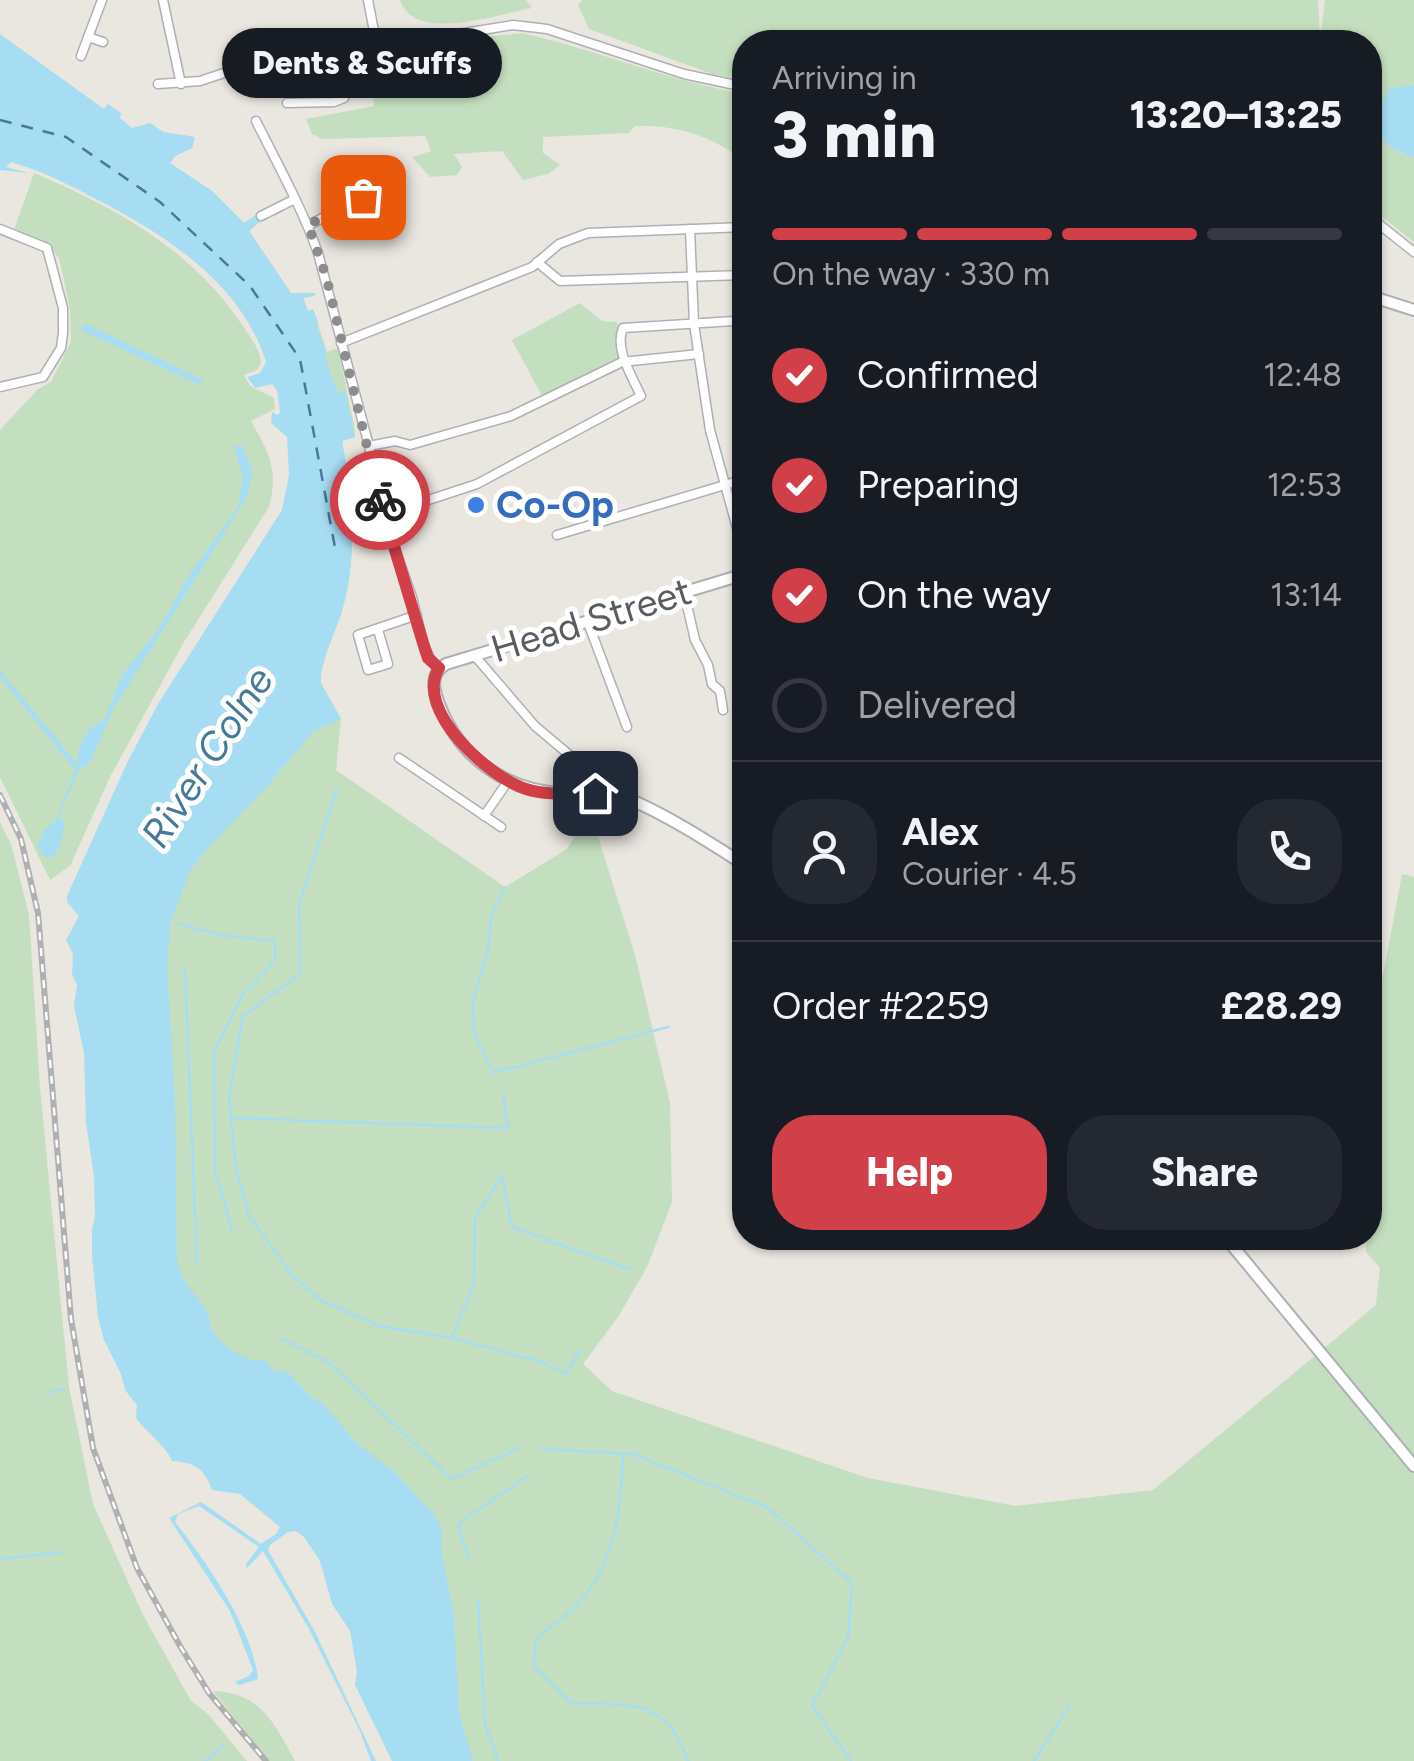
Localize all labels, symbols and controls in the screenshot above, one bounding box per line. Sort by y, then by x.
callout: Dents & Scuffs [223,27,503,97]
text: Dents & Scuffs [252,44,472,82]
text: Arriving in [772,59,917,97]
text: 13:20–13:25 [1130,92,1342,138]
text: 3 min [772,95,936,173]
pin [321,155,406,240]
icon: bag [336,170,391,225]
text: On the way · 330 m [772,255,1050,293]
icon: check [772,348,827,403]
text: Confirmed [857,352,1039,398]
text: 12:48 [1263,356,1342,394]
courier [330,450,430,550]
icon: check [772,458,827,513]
text: Preparing [857,462,1019,508]
text: 12:53 [1267,466,1342,504]
icon: bike [353,473,408,528]
place label: Co-Op [496,482,614,528]
marker: Co-Op [465,494,487,516]
street label: Head Street [485,568,697,672]
icon: check [772,568,827,623]
text: On the way [857,572,1051,618]
text: 13:14 [1270,576,1342,614]
water label: River Colne [131,658,283,856]
text: Delivered [857,682,1017,728]
pin [553,751,638,836]
icon: home [568,766,623,821]
button: person [772,799,877,904]
button: phone [1237,799,1342,904]
text: Alex [902,809,979,855]
text: Courier · 4.5 [902,855,1077,893]
text: Order #2259 [772,983,989,1029]
text: £28.29 [1221,983,1342,1029]
button: Help [772,1115,1047,1230]
button: Share [1067,1115,1342,1230]

